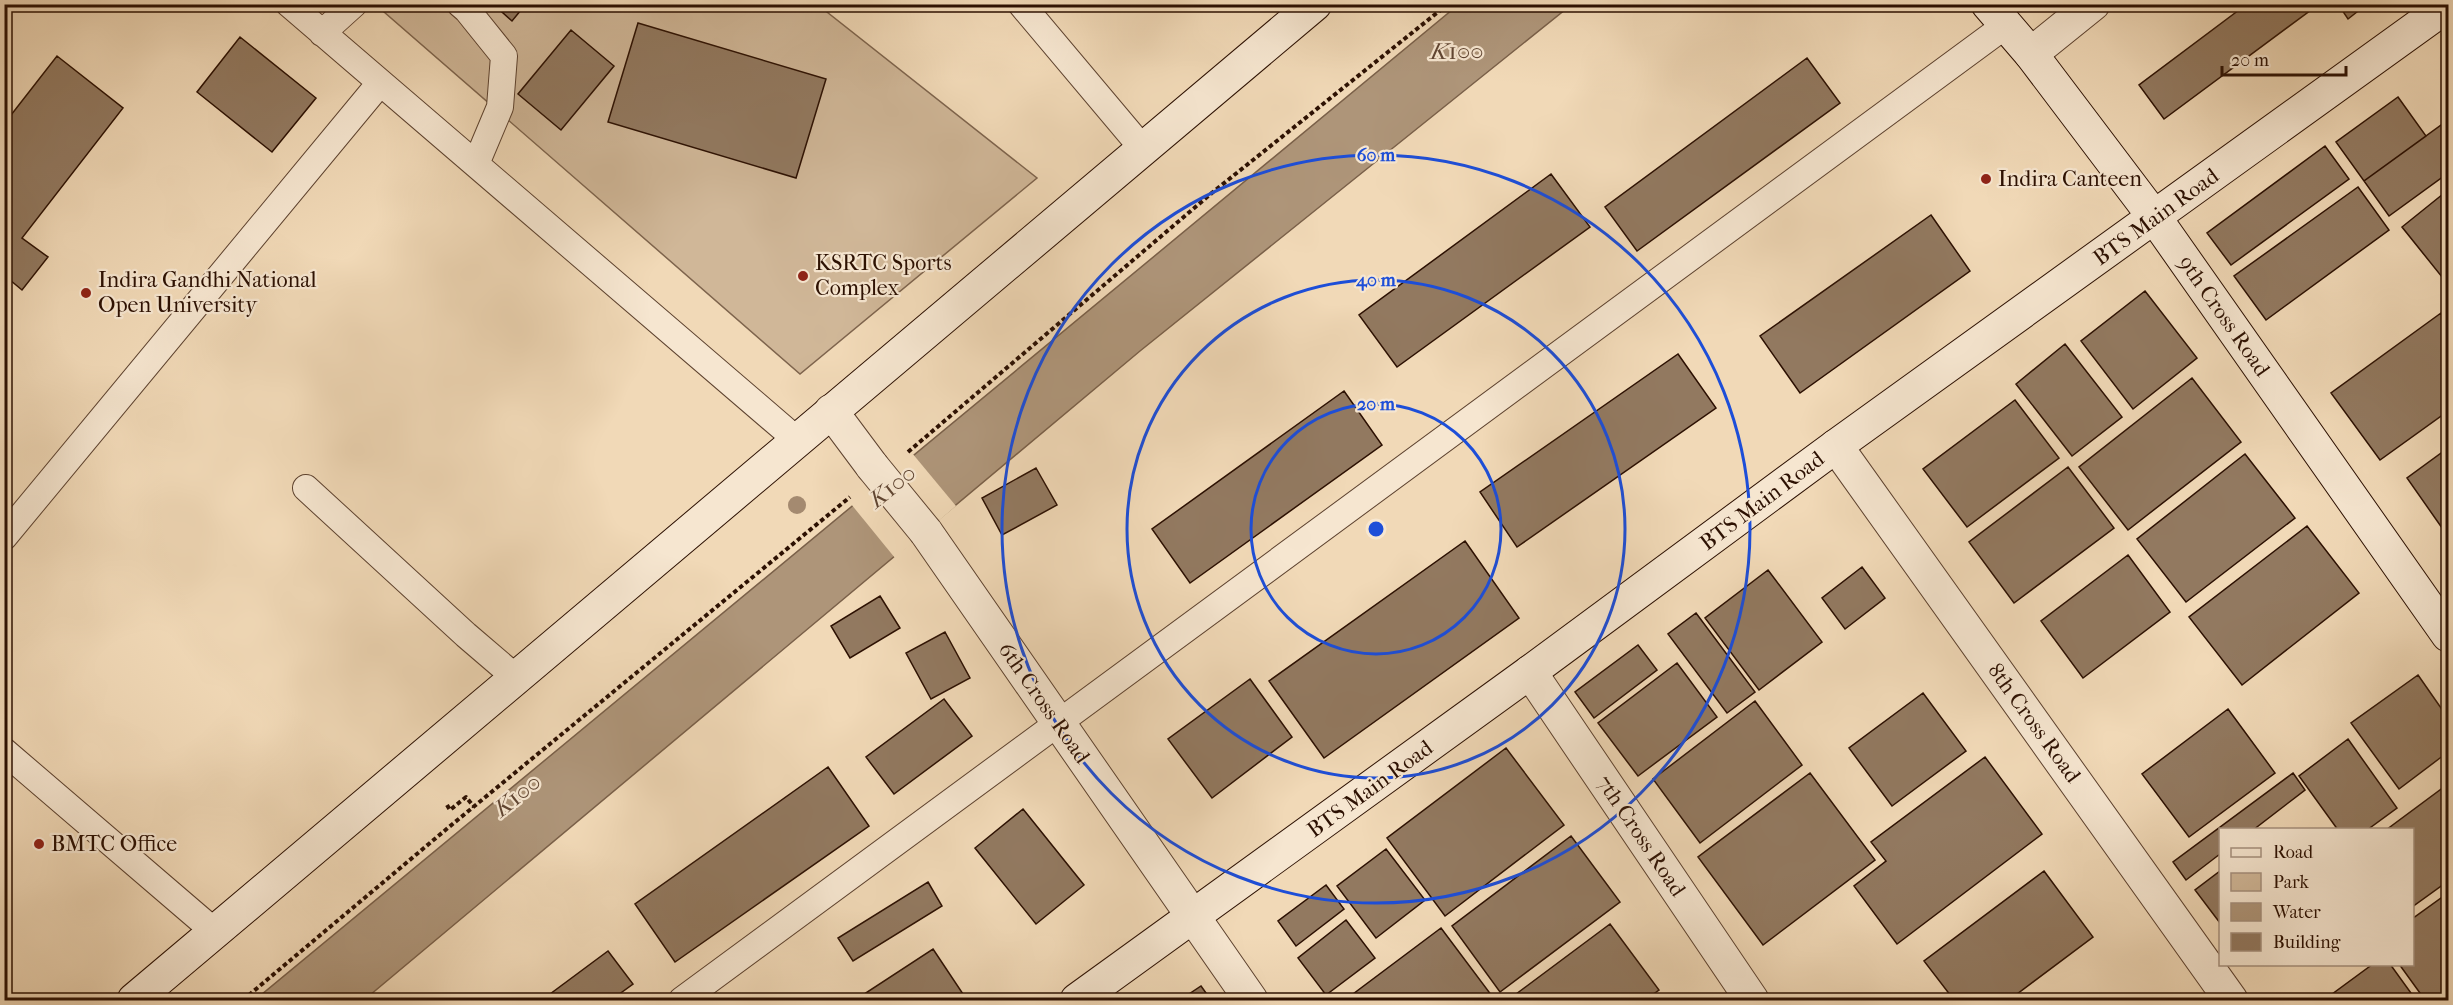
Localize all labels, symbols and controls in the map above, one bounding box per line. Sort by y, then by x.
water label: K100 [1429,37,1483,65]
scale bar [2222,39,2346,77]
text: 20 m [2231,50,2269,71]
text: 60 m [1357,145,1396,166]
street label: BTS Main Road [2088,162,2225,271]
place label: Indira Canteen [1998,166,2142,192]
marker: Indira Canteen [1979,172,1993,186]
place label: KSRTC Sports Complex [815,250,952,301]
street label: 9th Cross Road [2173,251,2276,382]
place label: Indira Gandhi National Open University [98,267,317,318]
marker: KSRTC Sports Complex [796,269,810,283]
text: 40 m [1355,270,1397,291]
marker: Indira Gandhi National Open University [79,286,93,300]
text: 20 m [1357,394,1396,415]
street label: BTS Main Road [1695,445,1830,556]
water label: K100 [861,458,921,515]
centre of rings [1366,519,1386,539]
street label: 6th Cross Road [993,637,1096,769]
street label: 8th Cross Road [1982,658,2087,789]
street label: BTS Main Road [1302,734,1439,843]
water label: K100 [486,767,546,824]
street label: 7th Cross Road [1591,770,1692,902]
legend [2219,828,2414,966]
place label: BMTC Office [51,831,177,857]
marker: BMTC Office [32,837,46,851]
text: Road [2273,842,2313,863]
text: Park [2273,872,2310,893]
text: Water [2272,902,2321,923]
text: Building [2273,932,2341,953]

